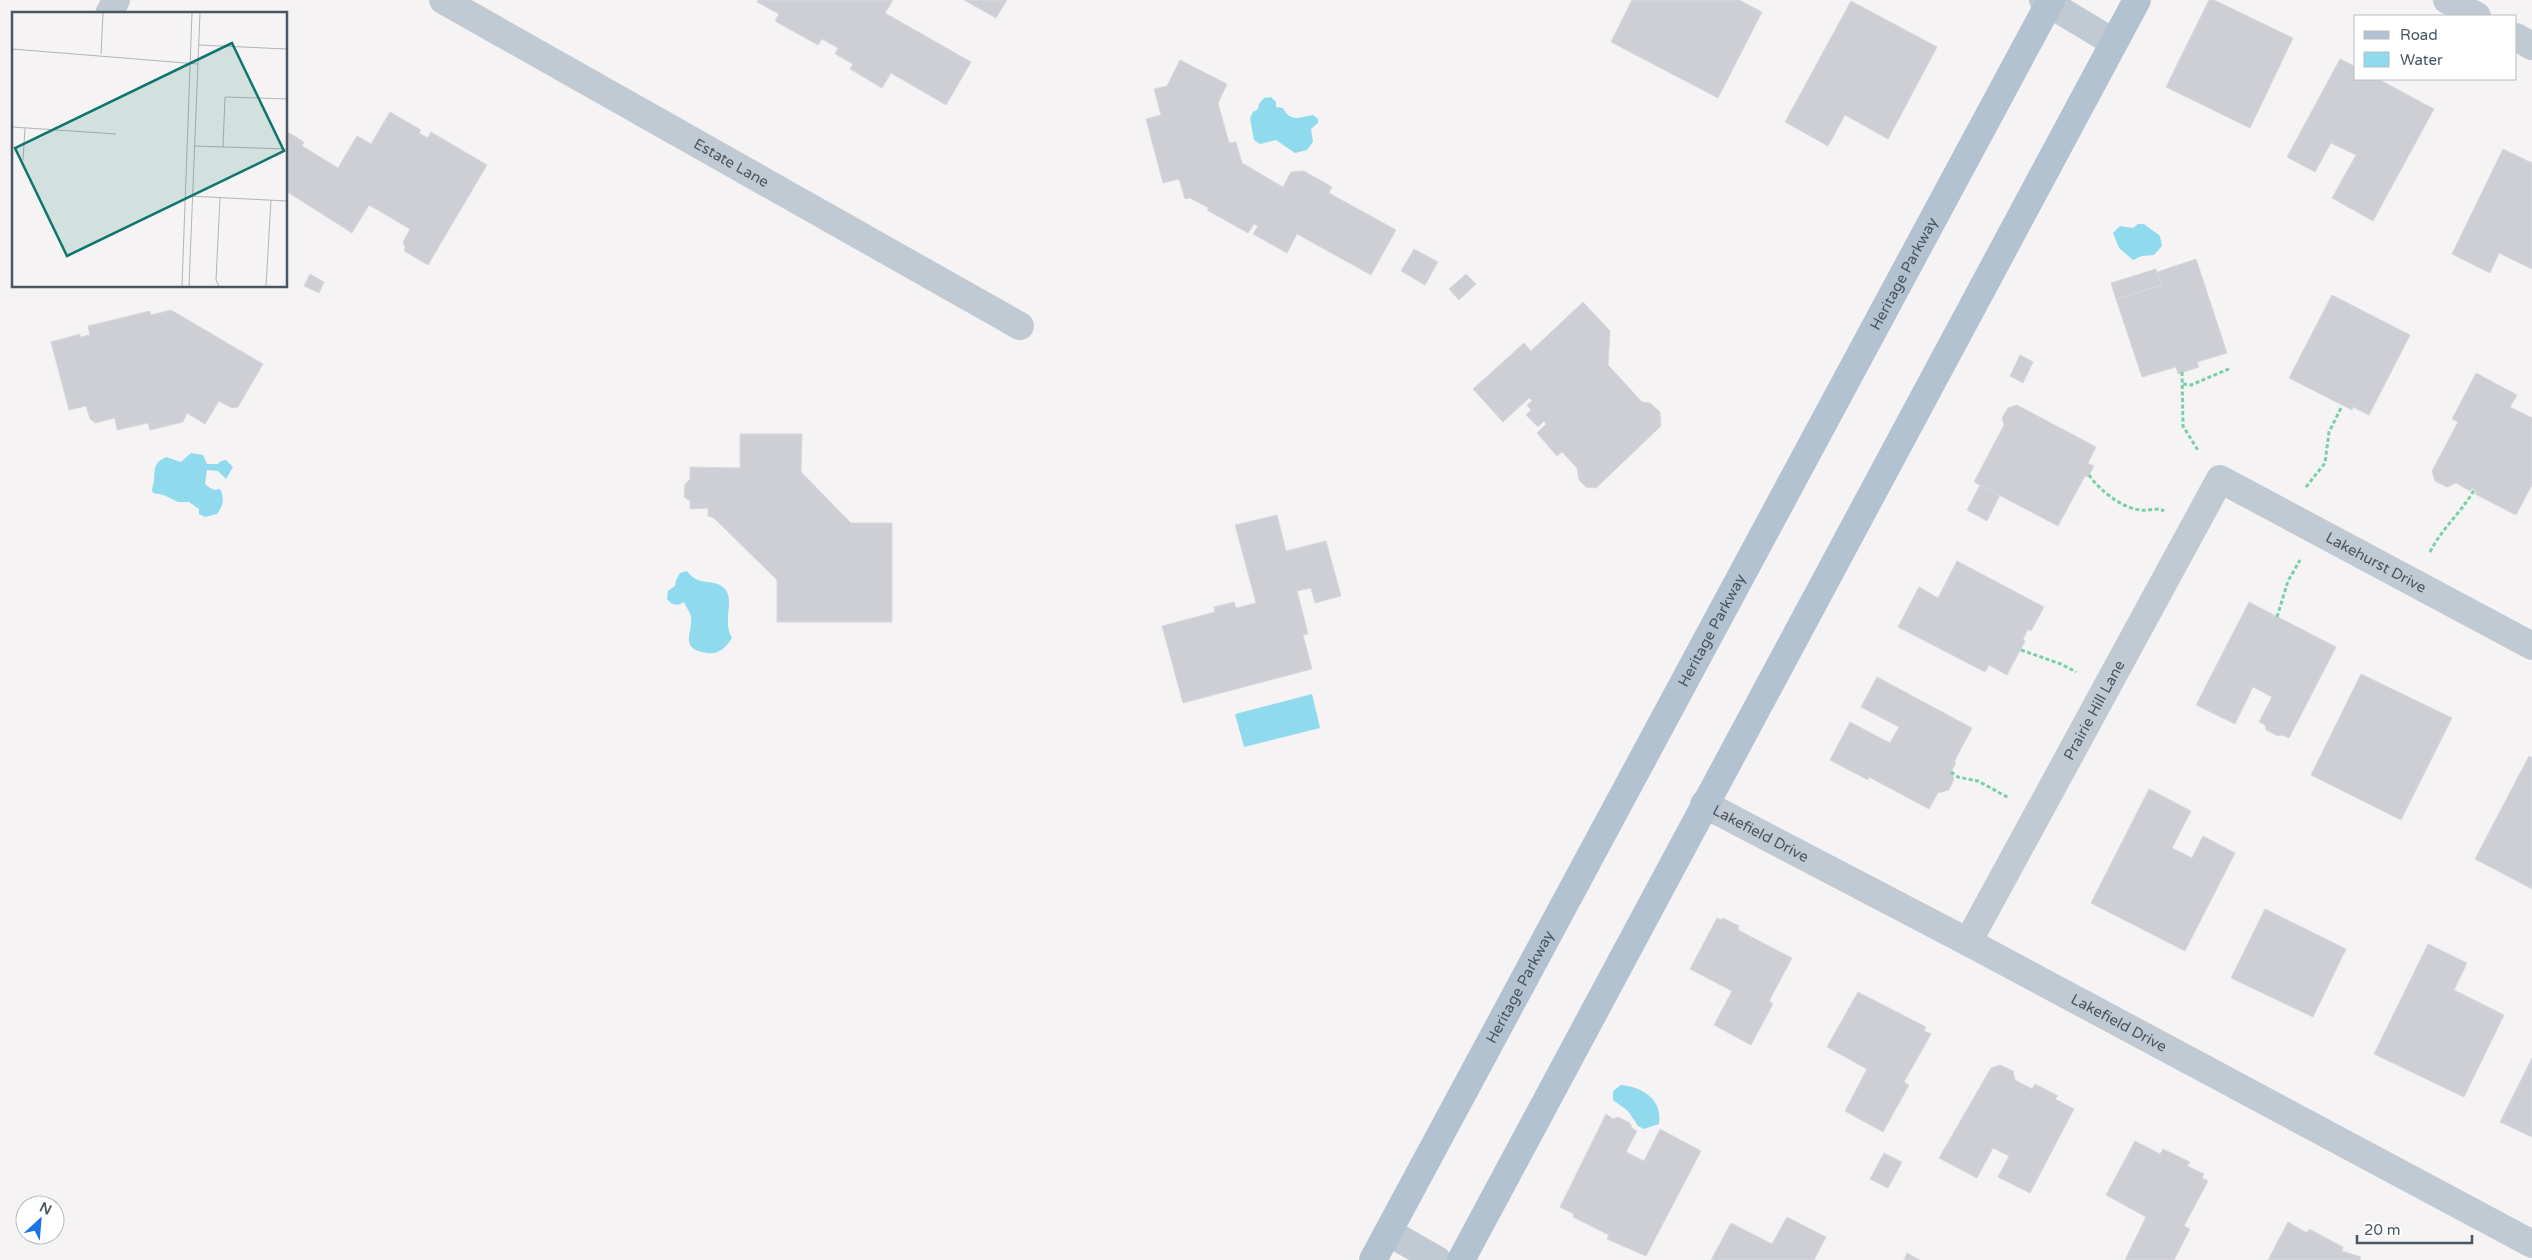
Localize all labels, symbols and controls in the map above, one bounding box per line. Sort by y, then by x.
inset map [12,12,288,288]
legend [2354,15,2517,80]
text: Road [2400,26,2438,44]
text: Water [2400,51,2443,69]
street label: Estate Lane [690,134,772,191]
street label: Heritage Parkway [1866,214,1941,333]
street label: Lakehurst Drive [2323,528,2429,597]
street label: Heritage Parkway [1674,571,1749,690]
street label: Prairie Hill Lane [2060,657,2129,763]
street label: Lakefield Drive [1710,801,1812,866]
street label: Heritage Parkway [1482,928,1558,1046]
street label: Lakefield Drive [2068,990,2170,1056]
north arrow [15,1195,65,1245]
text: N [37,1199,54,1219]
scale bar [2357,1212,2472,1244]
text: 20 m [2364,1221,2401,1239]

